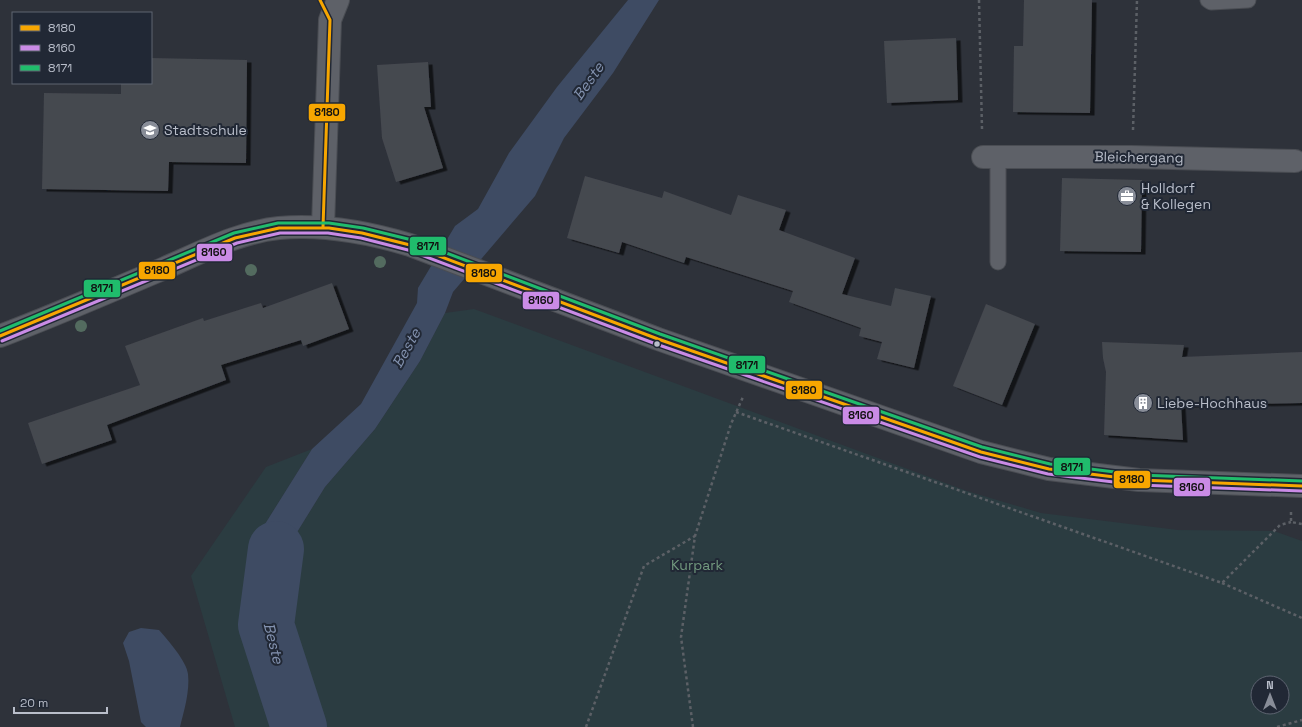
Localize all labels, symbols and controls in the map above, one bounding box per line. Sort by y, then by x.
legend [12,12,152,84]
text: 8180 [48,20,76,36]
text: 8160 [48,40,76,56]
water label: Beste [568,57,608,104]
text: 8171 [48,60,72,76]
line badge: 8180 [308,103,346,122]
text: 8180 [314,105,340,119]
school or university icon: Stadtschule [139,119,161,141]
place label: Stadtschule [164,121,247,139]
street label: Bleichergang [1094,147,1184,167]
place label: Holldorf & Kollegen [1141,179,1211,213]
office icon: Holldorf & Kollegen [1116,185,1138,207]
line badge: 8171 [409,236,447,256]
text: 8171 [417,239,439,253]
line badge: 8160 [196,243,233,262]
text: 8160 [201,245,227,259]
line badge: 8180 [138,261,176,280]
text: 8180 [144,263,170,277]
line badge: 8180 [465,263,503,283]
text: 8180 [471,266,497,280]
line badge: 8171 [83,279,121,298]
text: 8171 [91,281,113,295]
line badge: 8160 [522,291,560,310]
text: 8160 [528,293,554,307]
water label: Beste [387,324,425,371]
unlabelled marker [652,339,662,349]
line badge: 8171 [728,355,766,374]
text: 8171 [736,358,758,372]
line badge: 8180 [785,380,823,400]
text: 8180 [791,383,817,397]
building icon: Liebe-Hochhaus [1132,392,1154,414]
place label: Liebe-Hochhaus [1157,394,1267,412]
line badge: 8160 [842,406,880,425]
text: 8160 [848,408,874,422]
line badge: 8171 [1053,457,1091,476]
text: 8171 [1061,460,1083,474]
line badge: 8180 [1113,470,1151,489]
text: 8180 [1119,472,1145,486]
line badge: 8160 [1173,477,1211,497]
text: 8160 [1179,480,1205,494]
park label: Kurpark [671,556,724,574]
water label: Beste [260,620,289,667]
north arrow [1250,675,1290,715]
text: N [1266,678,1274,692]
scale bar [14,689,107,715]
text: 20 m [20,695,48,711]

